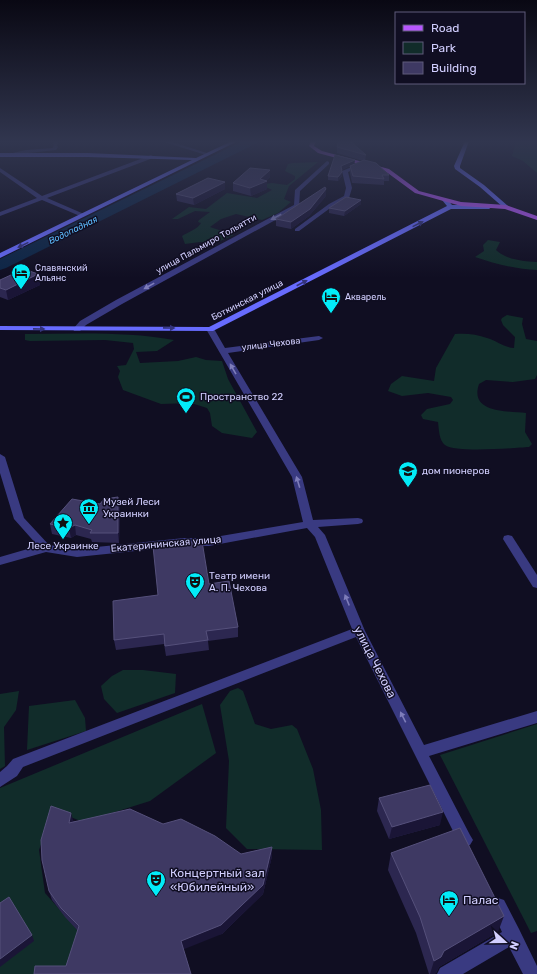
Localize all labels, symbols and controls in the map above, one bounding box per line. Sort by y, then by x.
legend [395,12,525,84]
text: Road [431,21,459,35]
text: Park [431,41,457,55]
text: Building [431,61,477,75]
street label: улица Пальмиро Тольятти [154,212,258,276]
water label: Водопадная [47,214,99,246]
one-way arrow [270,214,282,220]
one-way arrow [412,220,423,227]
one-way arrow [17,242,29,248]
hotel icon: Славянский Альянс [10,262,32,290]
place label: Славянский Альянс [35,263,87,283]
street label: Боткинская улица [210,278,285,322]
one-way arrow [296,280,308,286]
one-way arrow [143,282,155,289]
hotel icon: Акварель [320,286,342,314]
place label: Акварель [345,292,386,302]
one-way arrow [163,325,176,331]
one-way arrow [33,326,46,332]
street label: улица Чехова [241,335,301,353]
one-way arrow [230,363,237,375]
sports icon: Пространство 22 [175,386,197,414]
place label: Пространство 22 [200,391,283,403]
school or university icon: дом пионеров [397,460,419,488]
place label: дом пионеров [422,465,490,477]
one-way arrow [295,475,301,487]
place label: Музей Леси Украинки [103,496,160,520]
museum icon: Музей Леси Украинки [78,497,100,525]
place icon: Лесе Украинке [52,512,74,540]
street label: Екатерининская улица [110,533,222,555]
place label: Лесе Украинке [27,540,99,552]
place label: Театр имени А. П. Чехова [209,570,270,594]
theatre icon: Театр имени А. П. Чехова [184,571,206,599]
one-way arrow [343,594,349,606]
street label: улица Чехова [351,624,399,700]
one-way arrow [400,711,406,723]
place label: Концертный зал «Юбилейный» [170,866,265,894]
theatre icon: Концертный зал «Юбилейный» [145,869,167,897]
hotel icon: Палас [438,889,460,917]
place label: Палас [463,893,499,907]
north arrow [485,922,525,962]
text: N [506,939,521,952]

